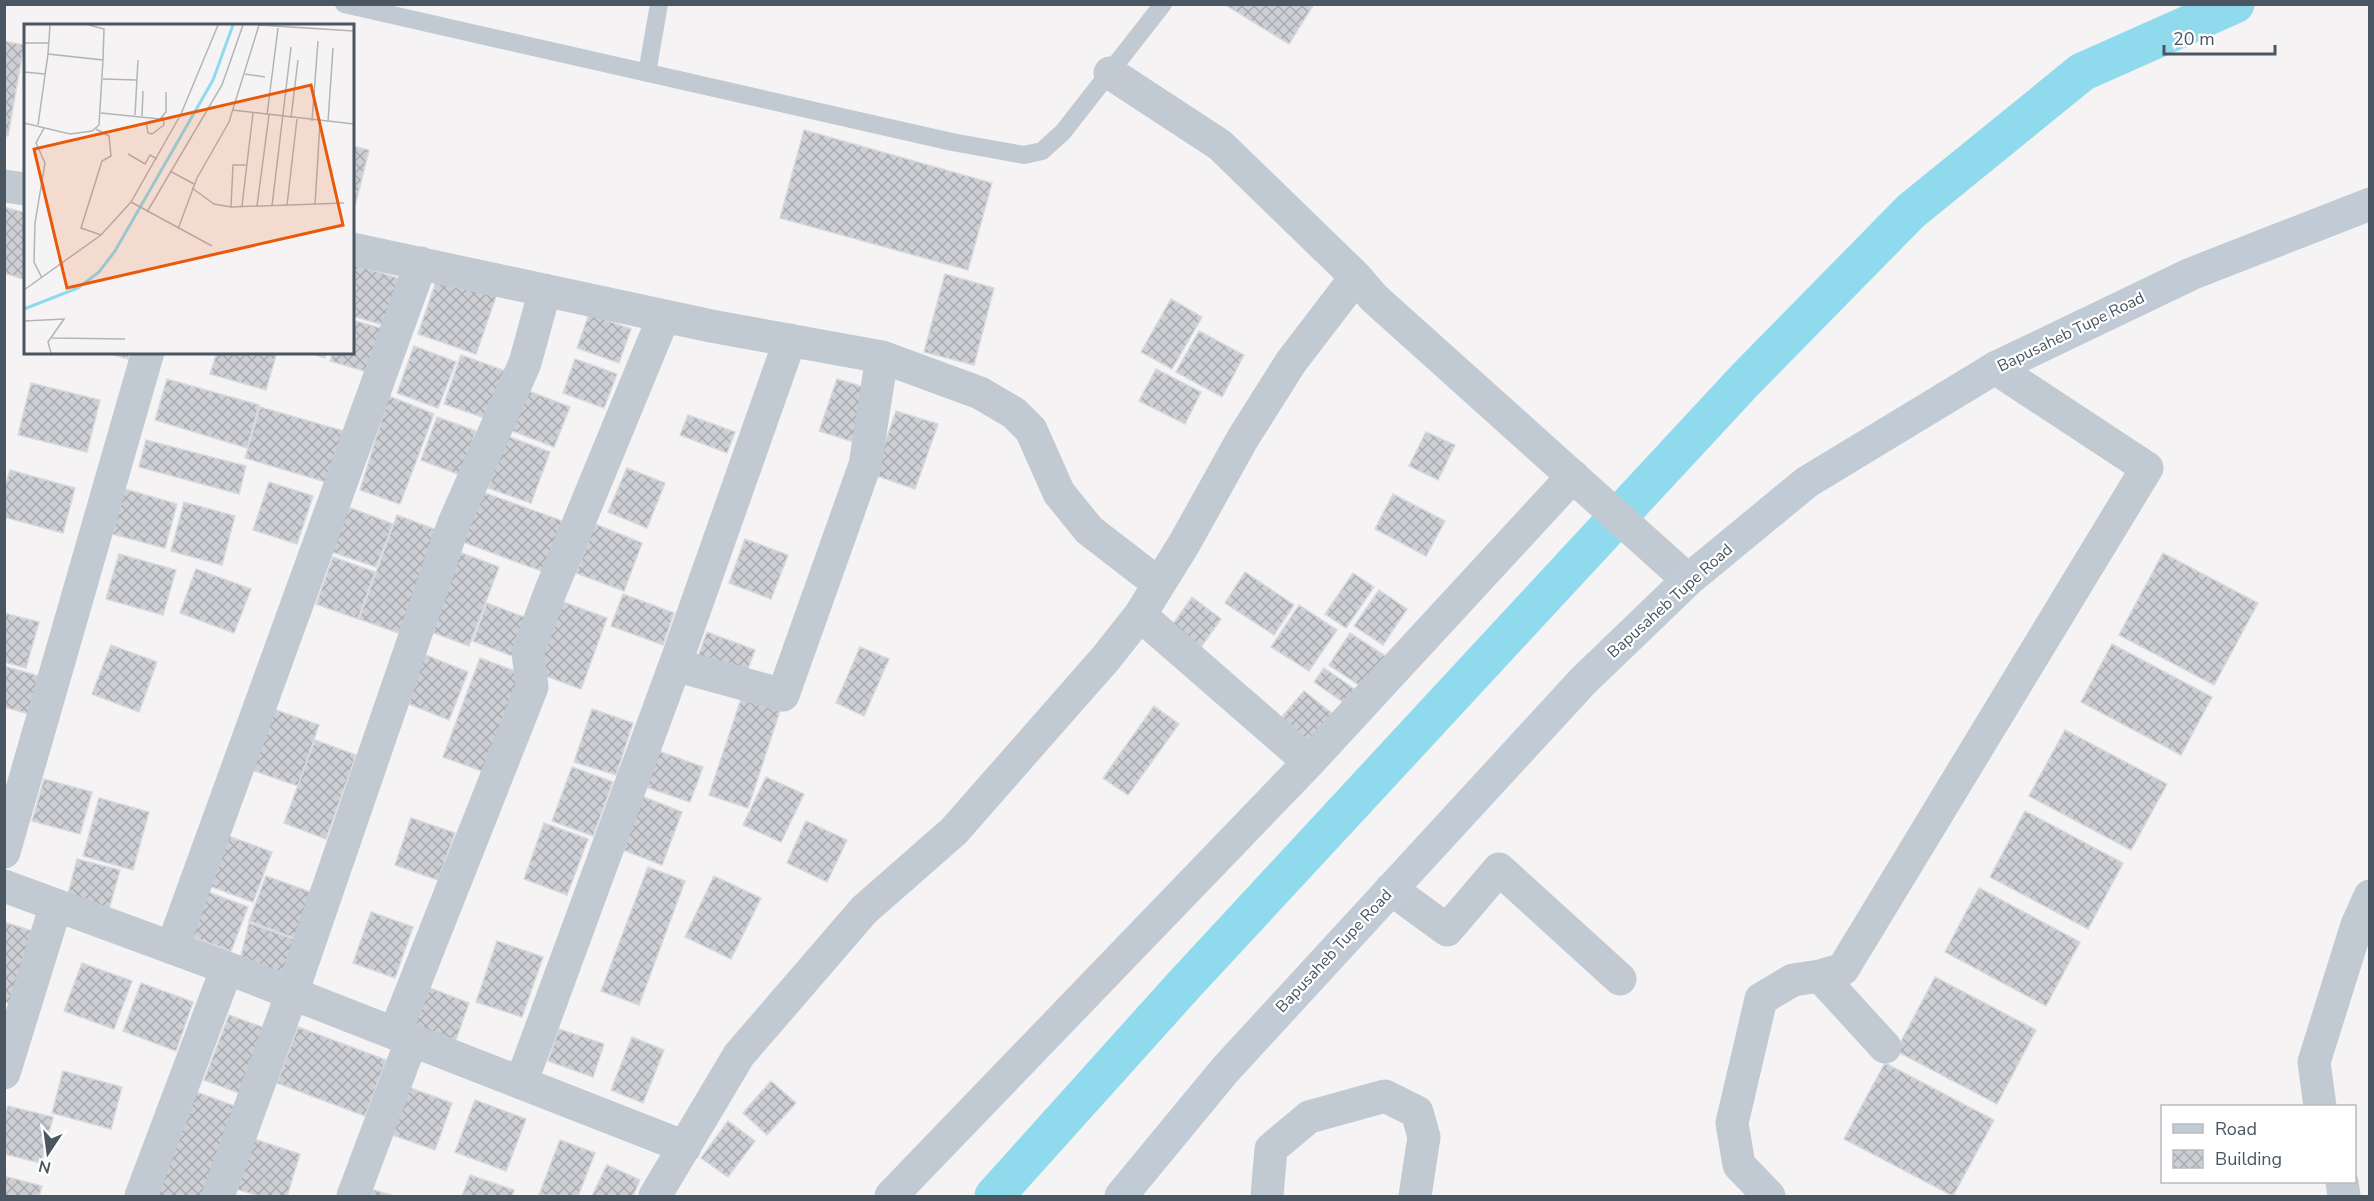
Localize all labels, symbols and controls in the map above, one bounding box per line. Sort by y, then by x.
scale bar [2164,18,2275,56]
inset map [24,24,354,354]
text: 20 m [2173,27,2215,51]
street label: Bapusaheb Tupe Road [1994,287,2148,377]
street label: Bapusaheb Tupe Road [1603,539,1737,663]
street label: Bapusaheb Tupe Road [1271,884,1397,1018]
legend [2161,1105,2356,1183]
text: Road [2215,1117,2257,1141]
north arrow [18,1123,78,1183]
text: Building [2215,1147,2282,1171]
text: N [37,1155,53,1179]

